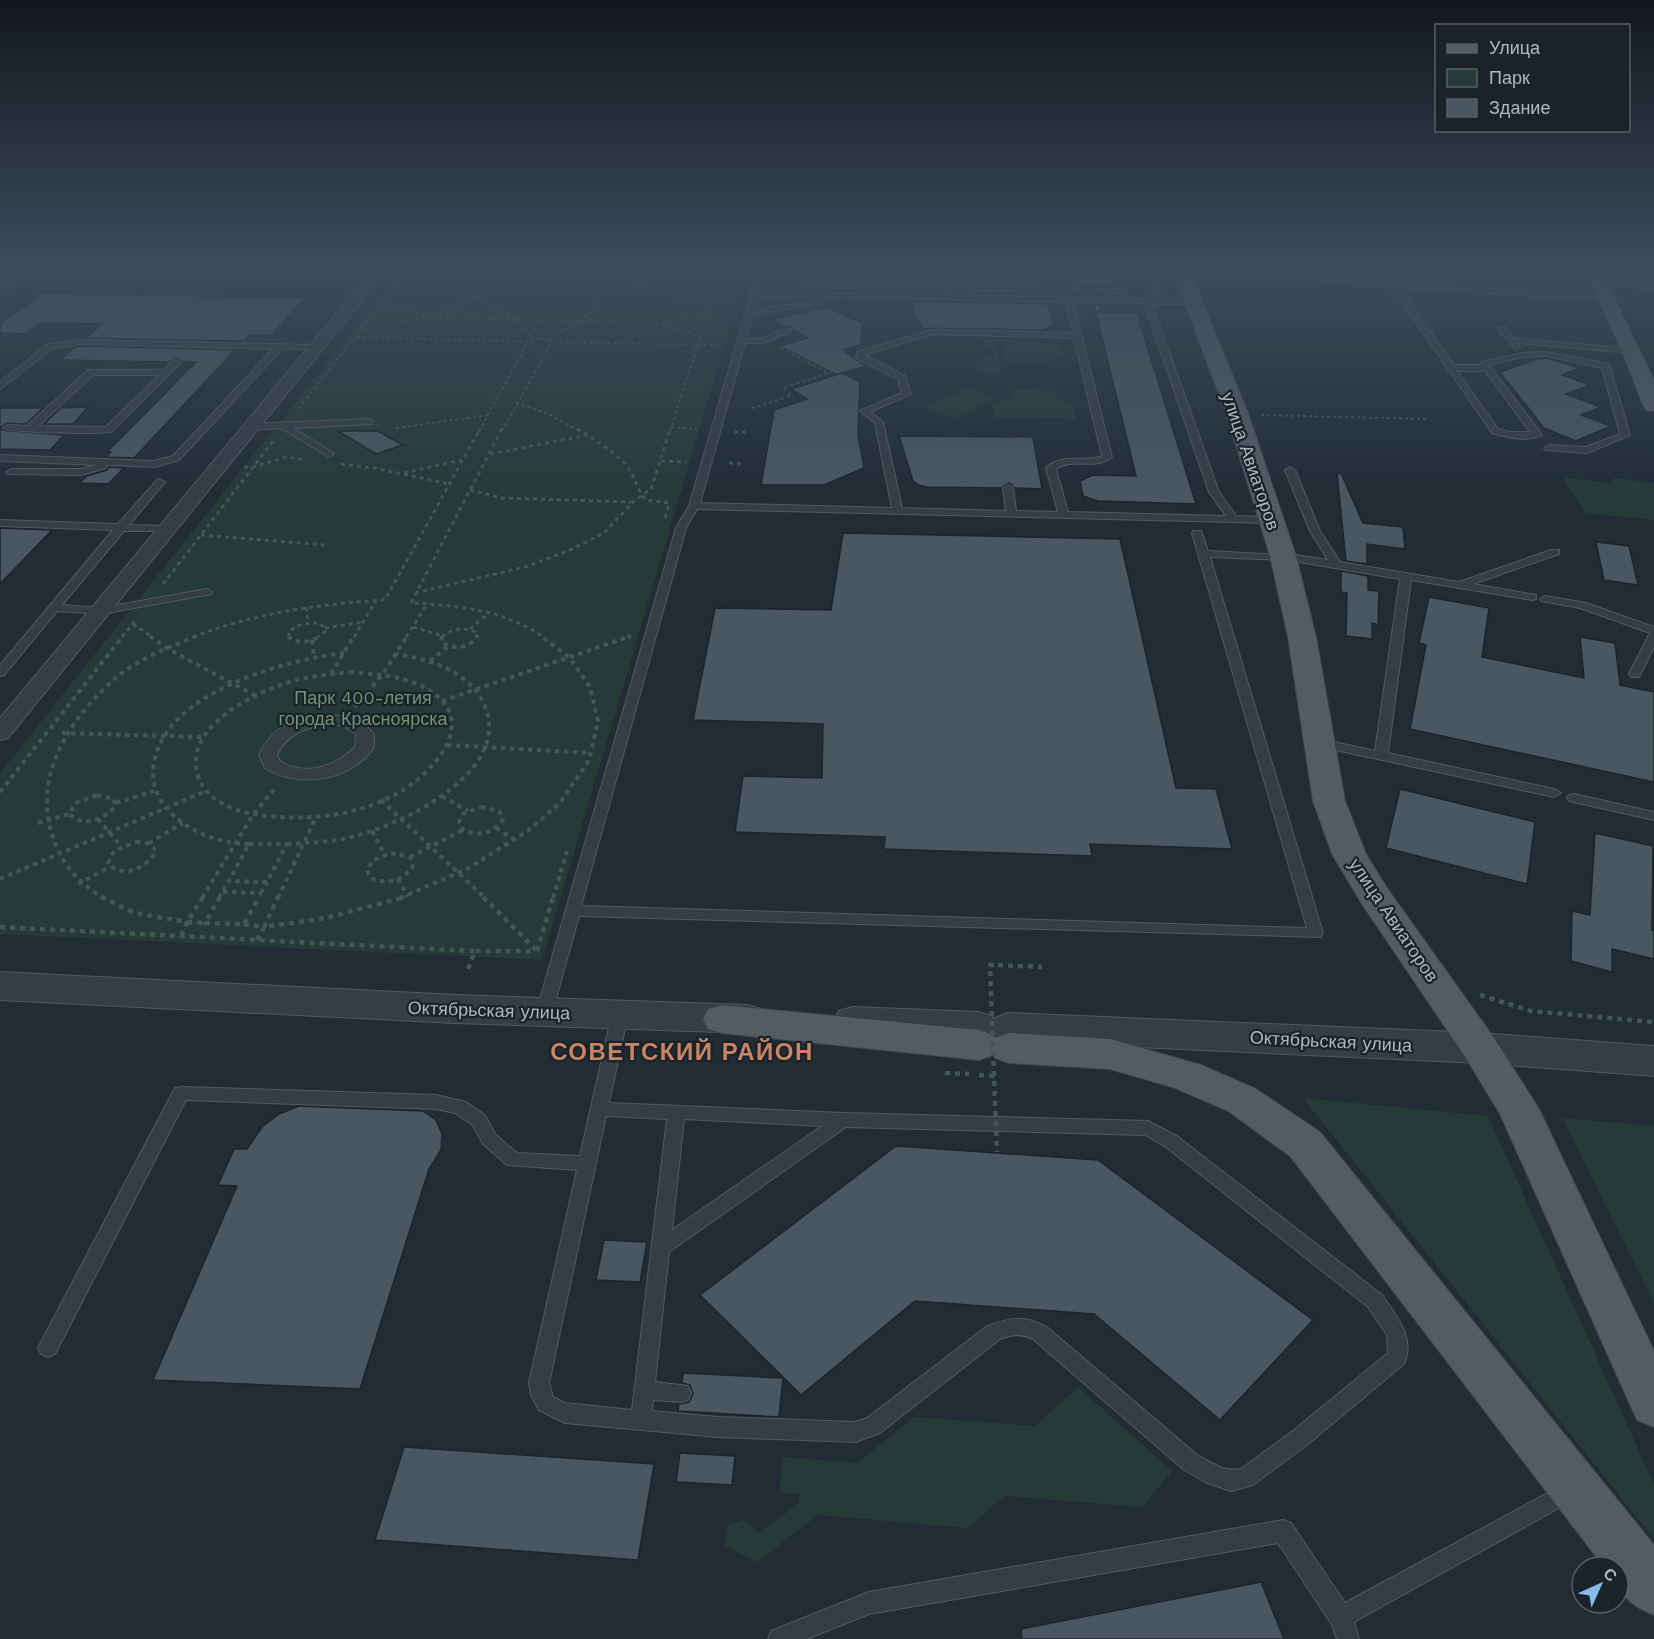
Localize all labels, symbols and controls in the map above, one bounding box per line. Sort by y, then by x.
legend [1435,24,1630,132]
text: Улица [1489,37,1541,58]
text: Парк [1489,67,1530,88]
text: Здание [1489,97,1550,118]
street label: улица Авиаторов [1218,389,1284,533]
park label: Парк 400-летия города Красноярска [279,687,448,729]
street label: улица Авиаторов [1345,854,1443,986]
street label: Октябрьская улица [407,997,572,1023]
street label: Октябрьская улица [1249,1026,1414,1056]
district label: СОВЕТСКИЙ РАЙОН [550,1038,814,1066]
north arrow [1570,1555,1630,1615]
text: С [1599,1564,1621,1586]

